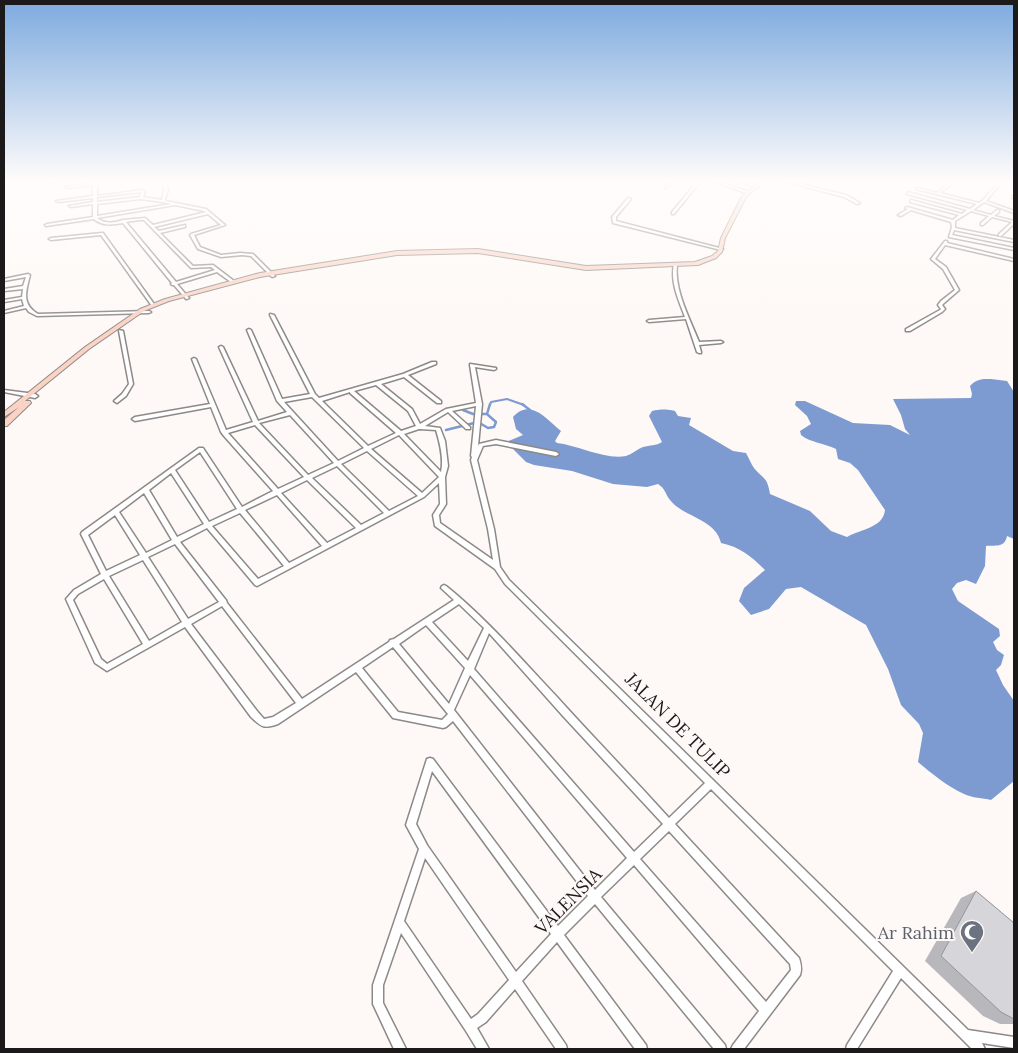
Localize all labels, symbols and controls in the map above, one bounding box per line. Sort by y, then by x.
street label: JALAN DE TULIP [620,667,735,782]
street label: VALENSIA [529,862,607,940]
mosque icon: Ar Rahim [959,919,985,953]
place label: Ar Rahim [877,921,954,944]

